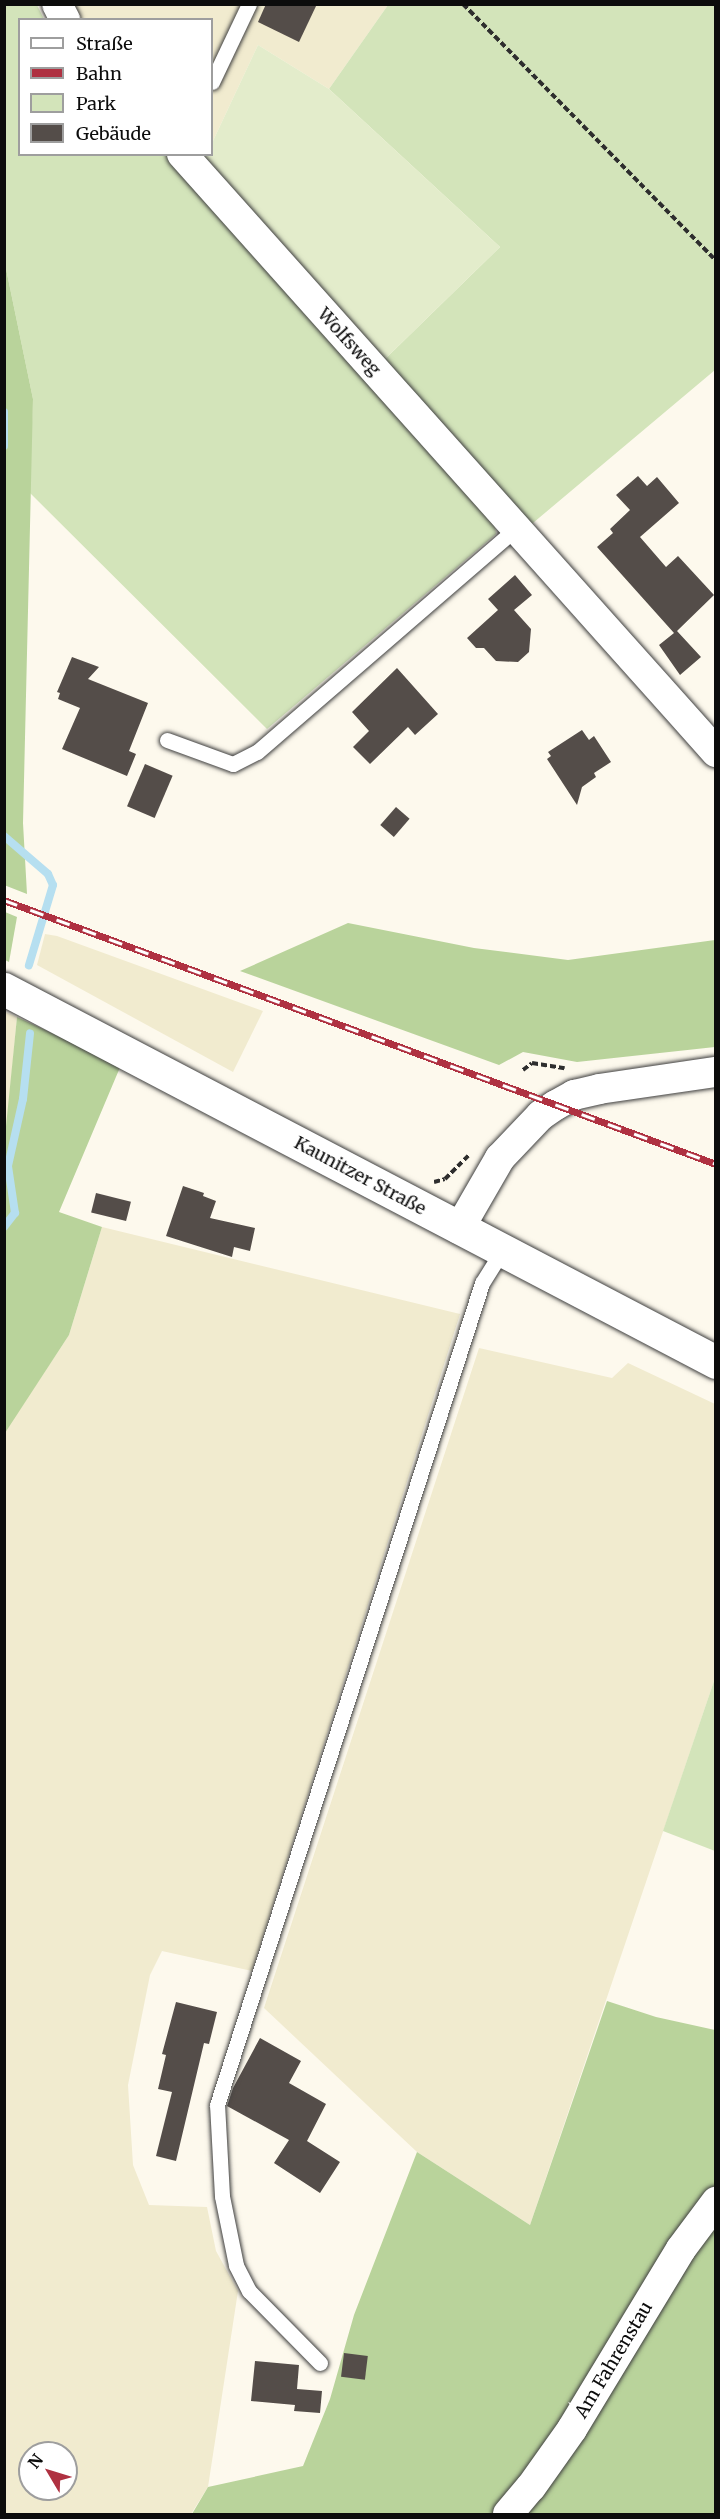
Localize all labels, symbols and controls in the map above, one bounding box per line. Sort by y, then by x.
legend [18,18,213,156]
text: Straße [76,32,133,55]
text: Bahn [76,62,122,85]
text: Park [76,92,116,115]
text: Gebäude [76,122,151,145]
street label: Wolfsweg [313,304,385,380]
street label: Kaunitzer Straße [290,1132,430,1220]
street label: Am Fahrenstau [571,2298,657,2422]
north arrow [18,2441,78,2501]
text: N [24,2450,47,2472]

